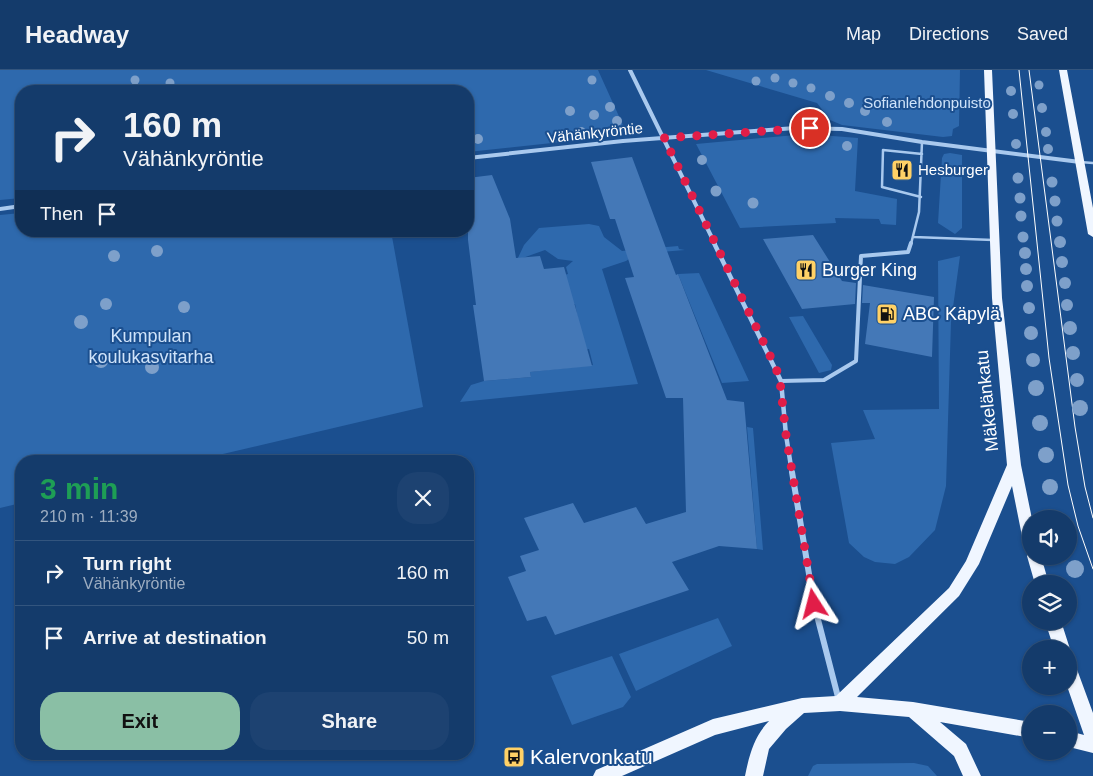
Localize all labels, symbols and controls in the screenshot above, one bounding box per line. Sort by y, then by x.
text: Headway [25,21,129,48]
text: Map [846,24,881,44]
text: Directions [909,24,989,44]
text: Saved [1017,24,1068,44]
park label: Sofianlehdonpuisto [863,94,991,111]
icon: right [40,105,105,170]
text: 160 m [123,105,222,144]
pin [789,107,831,149]
icon: arrive [796,114,824,142]
street label: Vähänkyröntie [546,119,644,146]
text: Vähänkyröntie [123,146,264,171]
restaurant icon: Hesburger [890,158,914,182]
place label: Hesburger [918,161,988,178]
icon: arrive [93,200,121,228]
text: Then [40,203,83,224]
restaurant icon: Burger King [794,258,818,282]
place label: Burger King [822,260,917,280]
fuel station icon: ABC Käpylä [875,302,899,326]
place label: ABC Käpylä [903,304,1001,324]
park label: Kumpulan koulukasvitarha [88,326,215,367]
street label: Mäkelänkatu [972,349,1002,453]
text: 3 min [40,472,118,505]
button: close [397,472,449,524]
text: 210 m · 11:39 [40,508,138,525]
map controls [1022,510,1077,760]
button: sound [1022,510,1077,565]
text: Turn right [83,553,171,574]
icon: right [40,559,68,587]
text: 160 m [396,562,449,583]
text: Vähänkyröntie [83,575,185,592]
button: layers [1022,575,1077,630]
position arrow [787,577,839,629]
icon: arrive [40,624,68,652]
text: Arrive at destination [83,627,267,648]
text: 50 m [407,627,449,648]
button: + [1022,640,1077,695]
button: Exit [40,692,240,750]
button: Share [250,692,449,750]
button: − [1022,705,1077,760]
bus stop icon: Kalervonkatu [502,745,526,769]
place label: Kalervonkatu [530,745,653,768]

